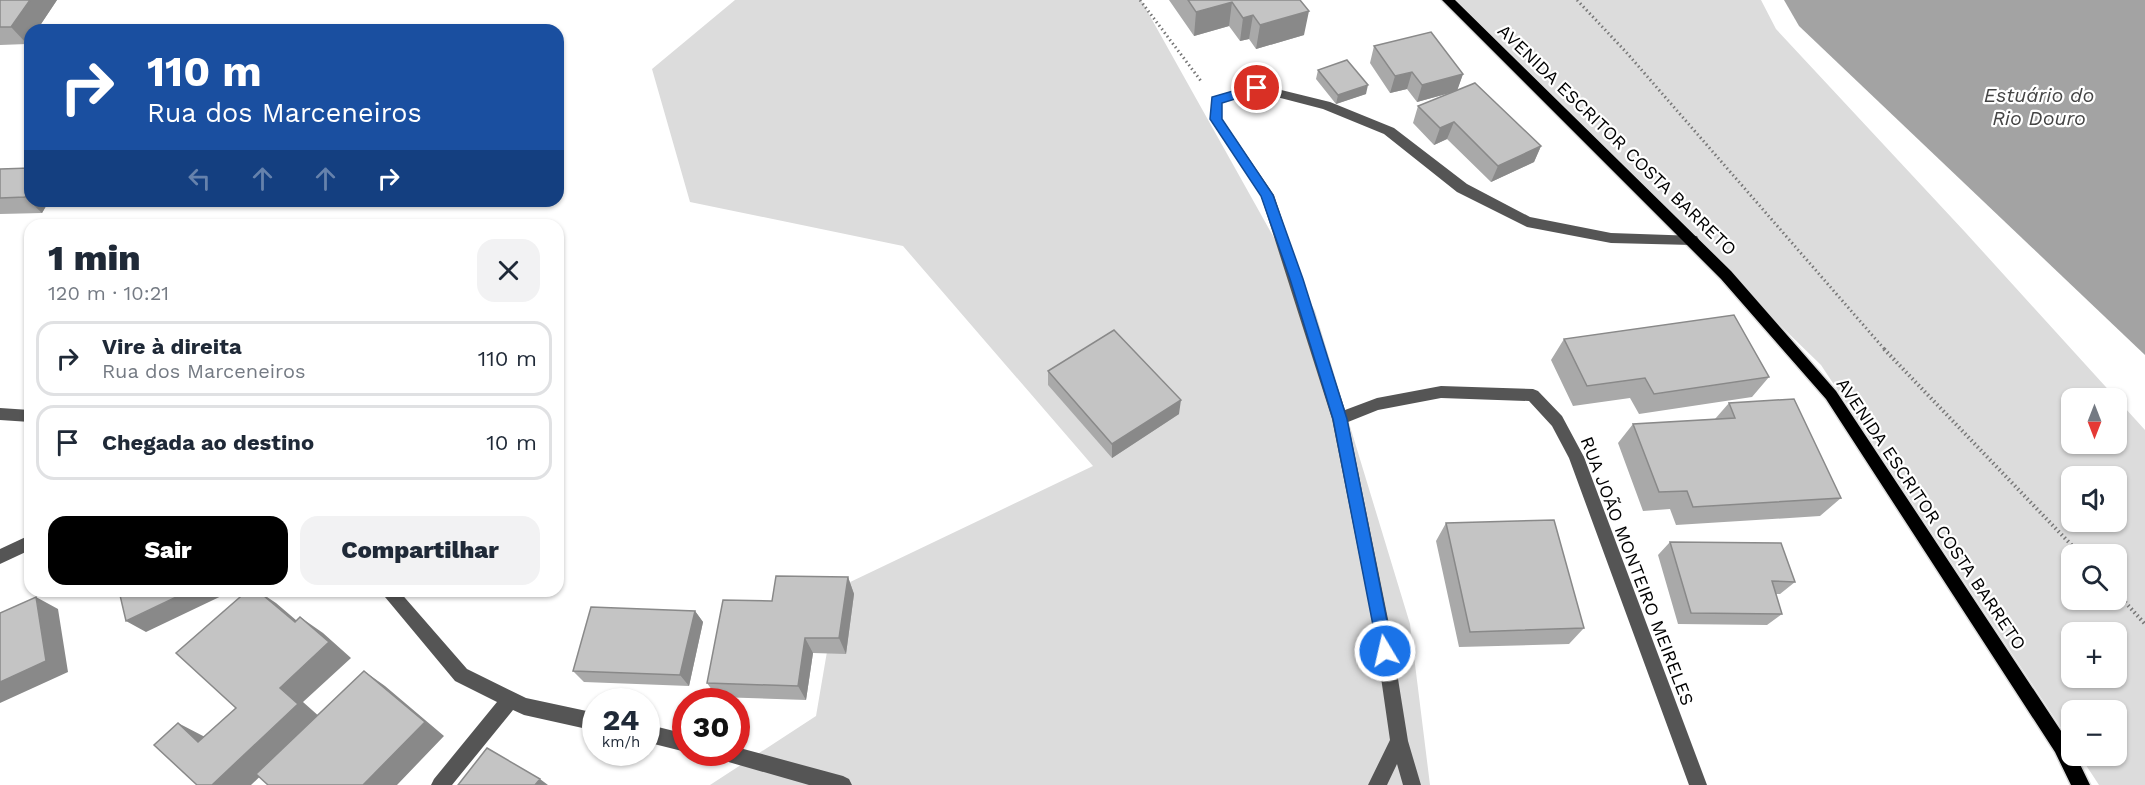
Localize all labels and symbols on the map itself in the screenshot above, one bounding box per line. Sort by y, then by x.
street label: AVENIDA ESCRITOR COSTA BARRETO [1494,20,1741,259]
pin [1231,62,1282,113]
water label: Estuário do Rio Douro [1984,83,2094,130]
street label: AVENIDA ESCRITOR COSTA BARRETO [1832,374,2031,654]
north arrow [2061,388,2127,454]
street label: RUA JOÃO MONTEIRO MEIRELES [1576,433,1699,708]
position arrow [1353,619,1417,683]
speed limit sign: 30 [672,688,750,766]

